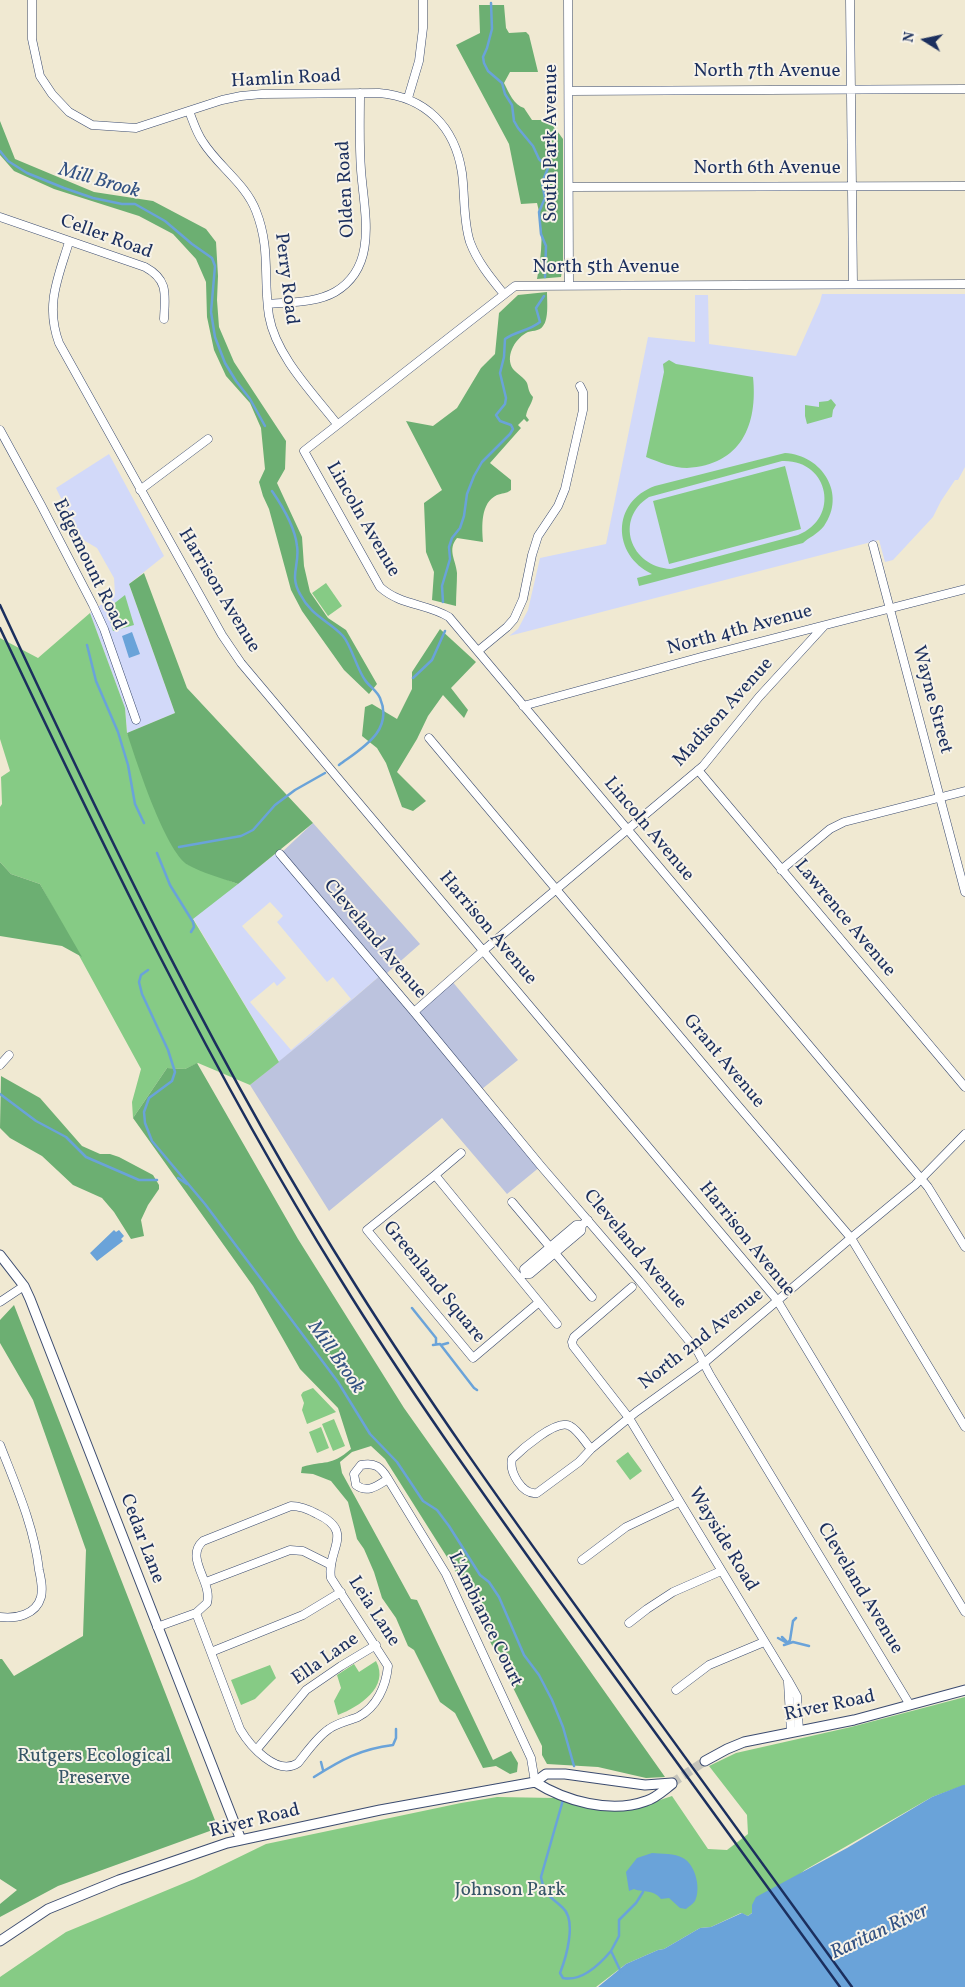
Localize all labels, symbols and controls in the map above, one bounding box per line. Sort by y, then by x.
north arrow [900,15,950,65]
text: N [899,31,920,44]
street label: North 7th Avenue [693,62,841,84]
street label: South Park Avenue [542,64,564,222]
street label: Hamlin Road [230,66,342,94]
street label: Olden Road [333,140,361,238]
water label: Mill Brook [56,159,142,205]
street label: North 6th Avenue [693,159,841,181]
street label: Celler Road [57,211,155,265]
street label: Perry Road [268,232,302,326]
street label: North 5th Avenue [532,258,680,280]
street label: Lincoln Avenue [320,458,404,582]
street label: Edgemount Road [46,496,130,634]
street label: Harrison Avenue [172,525,264,657]
street label: North 4th Avenue [665,601,815,661]
street label: Wayne Street [906,644,956,756]
street label: Madison Avenue [669,654,779,772]
street label: Lincoln Avenue [598,773,698,887]
street label: Lawrence Avenue [788,856,900,982]
street label: Harrison Avenue [433,868,541,990]
street label: Cleveland Avenue [317,876,431,1004]
street label: Grant Avenue [677,1011,769,1113]
street label: Harrison Avenue [693,1178,799,1302]
street label: Cleveland Avenue [577,1186,691,1314]
street label: Greenland Square [377,1217,489,1349]
street label: North 2nd Avenue [635,1284,769,1396]
water label: Mill Brook [301,1317,369,1399]
street label: Wayside Road [682,1484,762,1596]
street label: Cedar Lane [114,1491,168,1587]
street label: Cleveland Avenue [811,1519,907,1659]
street label: L'Ambiance Court [442,1549,526,1691]
street label: Leia Lane [342,1573,404,1651]
street label: Ella Lane [288,1629,364,1691]
street label: River Road [783,1686,877,1728]
park label: Rutgers Ecological Preserve [17,1747,171,1791]
street label: River Road [207,1800,303,1844]
park label: Johnson Park [454,1881,566,1903]
water label: Raritan River [827,1900,933,1966]

